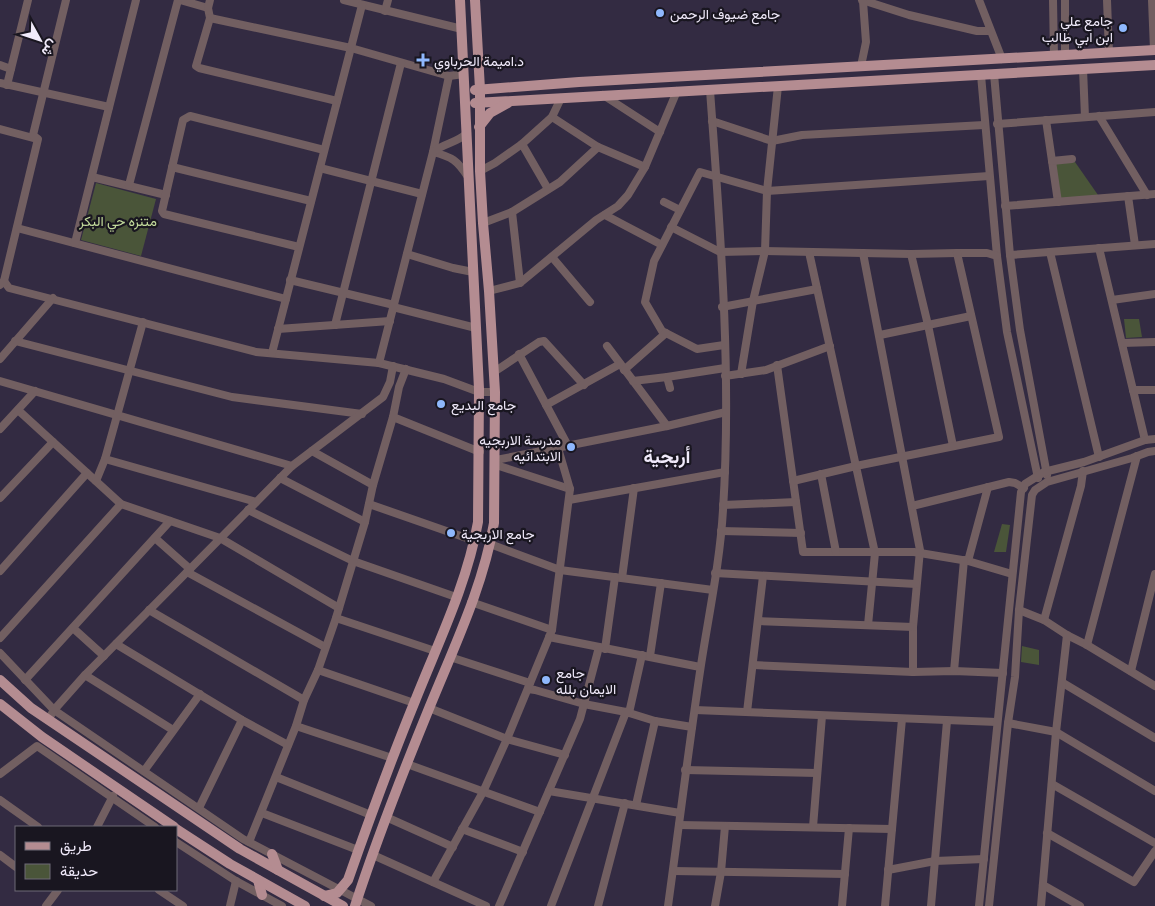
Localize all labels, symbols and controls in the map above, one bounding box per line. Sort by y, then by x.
place label: جامع ضيوف الرحمن [670,5,780,25]
marker: جامع ضيوف الرحمن [654,7,666,19]
place label: جامع علي ابن ابي طالب [1042,12,1113,49]
north arrow [15,15,65,65]
marker: جامع علي ابن ابي طالب [1117,22,1129,34]
text: ش [38,36,62,61]
place label: د.اميمة الحرباوي [434,52,524,73]
marker: د.اميمة الحرباوي [416,53,430,67]
park label: متنزه حي البكر [78,212,157,233]
place label: جامع البديع [451,396,516,416]
marker: جامع البديع [435,398,447,410]
place label: مدرسة الاربجيه الابتدائيه [479,431,561,465]
marker: مدرسة الاربجيه الابتدائيه [565,441,577,453]
district label: أربجية [643,444,691,469]
place label: جامع الاربجية [461,525,535,545]
marker: جامع الاربجية [445,527,457,539]
place label: جامع الايمان بلله [556,664,616,698]
marker: جامع الايمان بلله [540,674,552,686]
legend [15,826,178,891]
text: طريق [60,836,92,856]
text: حديقة [60,861,98,880]

